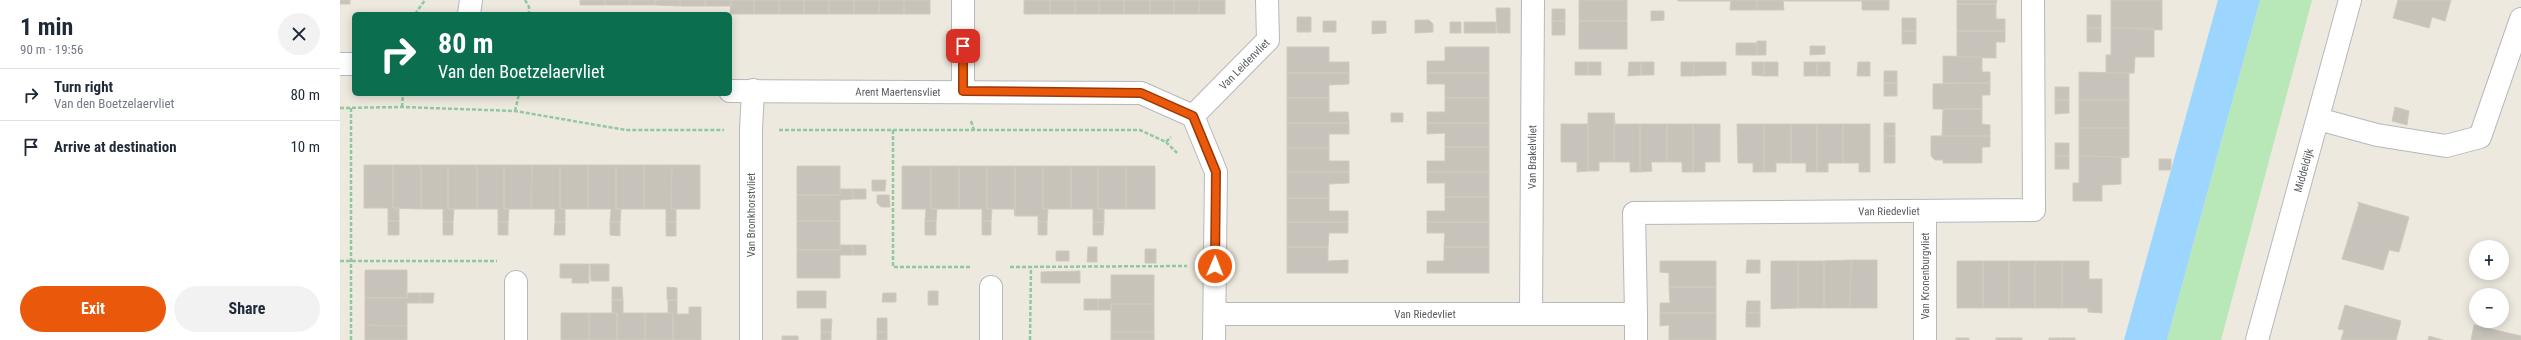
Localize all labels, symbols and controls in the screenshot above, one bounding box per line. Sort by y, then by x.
text: 1 min [20,13,73,41]
button: close [278,13,320,55]
text: 80 m [438,27,494,60]
icon: right [372,28,424,80]
pin [946,29,980,63]
icon: arrive [952,35,974,57]
street label: Van Leidenvliet [1217,36,1272,92]
text: 90 m · 19:56 [20,42,83,57]
text: Van den Boetzelaervliet [438,61,605,82]
text: Turn right [54,78,113,96]
icon: right [20,84,42,106]
text: 80 m [290,86,320,104]
street label: Arent Maertensvliet [855,86,941,99]
text: Van den Boetzelaervliet [54,96,174,111]
street label: Van Brakelvliet [1526,125,1539,189]
icon: arrive [20,136,42,158]
text: Arrive at destination [54,138,177,156]
text: 10 m [290,138,320,156]
street label: Middeldijk [2292,147,2316,194]
street label: Van Bronkhorstvliet [745,173,758,257]
street label: Van Riedevliet [1858,205,1920,218]
street label: Van Kronenburgvliet [1919,232,1932,320]
map controls [2469,240,2509,328]
button: + [2469,240,2509,280]
position arrow [1194,245,1236,287]
button: Exit [20,286,166,332]
button: Share [174,286,320,332]
button: − [2469,288,2509,328]
street label: Van Riedevliet [1394,308,1456,321]

